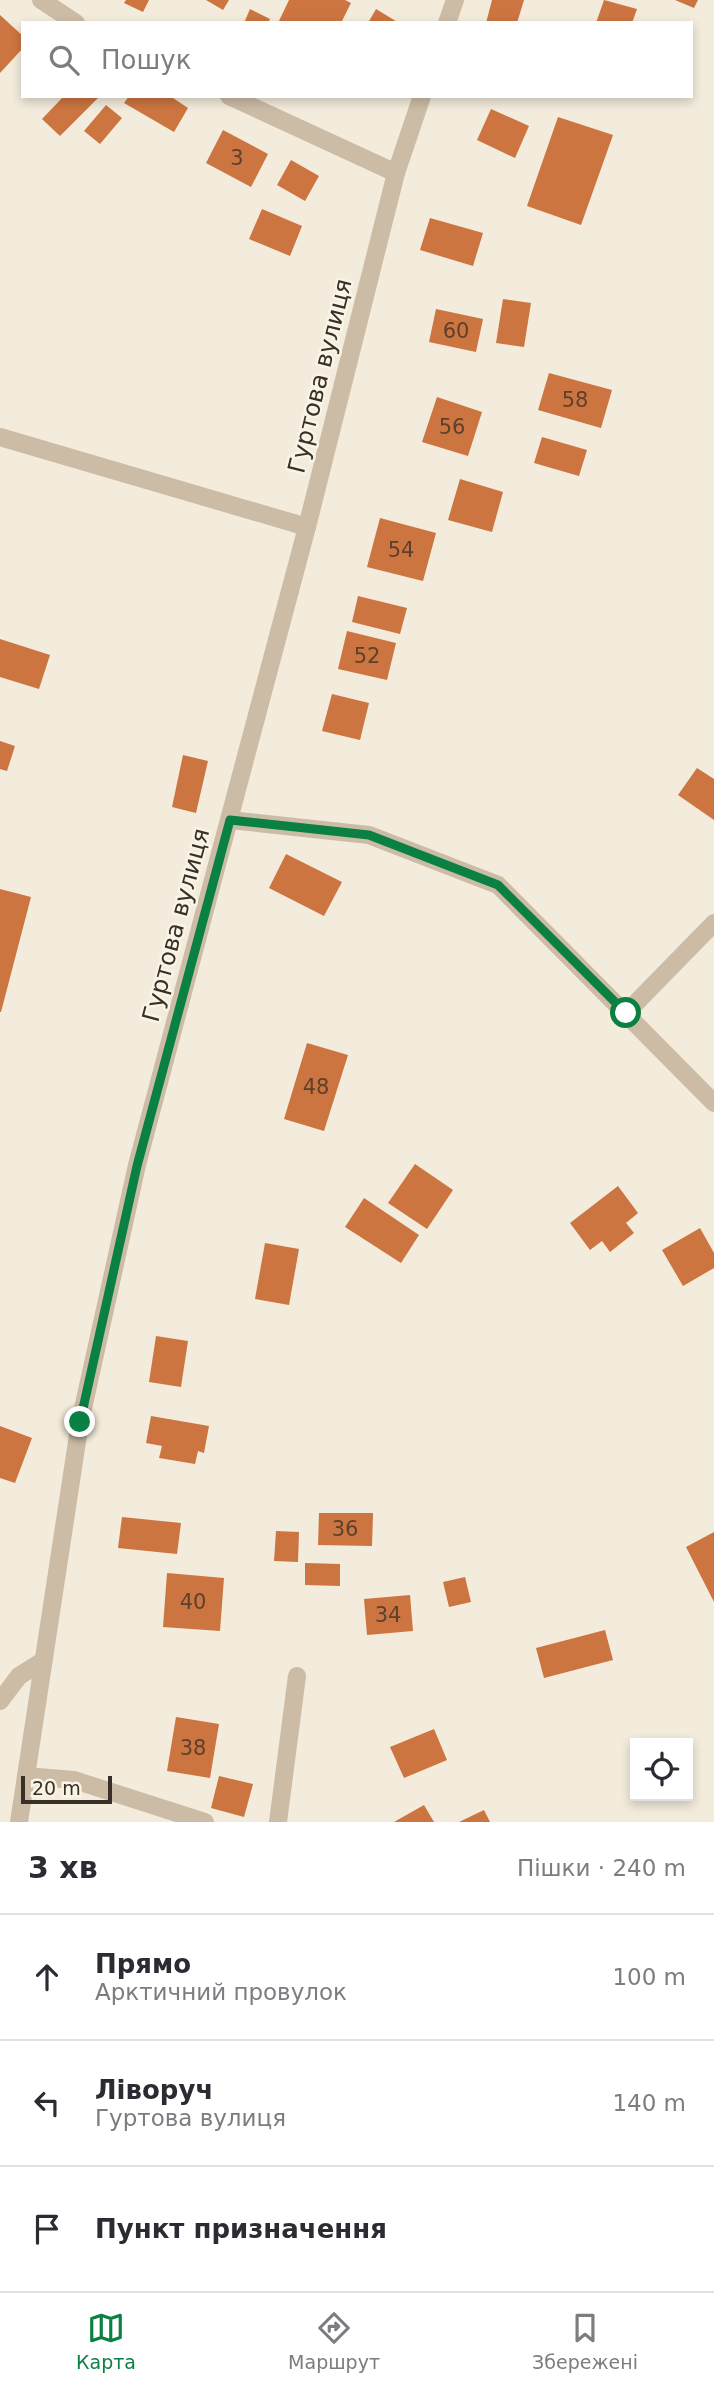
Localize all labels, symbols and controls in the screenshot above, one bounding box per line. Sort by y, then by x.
search box [21,21,693,98]
icon: search [45,41,83,79]
text: Пошук [101,45,191,75]
house number: 3 [230,146,244,170]
street label: Гуртова вулиця [282,276,358,476]
house number: 60 [443,319,469,343]
house number: 58 [562,388,588,412]
house number: 56 [439,415,465,439]
house number: 54 [388,538,414,562]
house number: 52 [354,644,380,668]
street label: Гуртова вулиця [137,825,215,1025]
route start [610,997,641,1028]
house number: 48 [303,1075,329,1099]
route end [64,1406,95,1437]
house number: 36 [332,1517,358,1541]
house number: 40 [180,1590,206,1614]
house number: 34 [375,1603,401,1627]
house number: 38 [180,1736,206,1760]
map controls [630,1738,693,1801]
button: locate [630,1738,693,1801]
scale bar [21,1773,112,1805]
text: 20 m [32,1777,81,1799]
text: 3 хв [28,1850,98,1885]
text: Пішки · 240 m [517,1855,686,1881]
text: Прямо [95,1949,191,1979]
icon: ahead [28,1958,66,1996]
text: 100 m [612,1964,686,1990]
text: Арктичний провулок [95,1979,347,2005]
text: Ліворуч [95,2075,213,2105]
icon: left [28,2084,66,2122]
text: 140 m [612,2090,686,2116]
text: Гуртова вулиця [95,2105,286,2131]
icon: arrive [28,2210,66,2248]
text: Пункт призначення [95,2214,387,2244]
tab: Карта [76,2309,136,2373]
tab: Маршрут [288,2309,380,2373]
tab: Збережені [532,2309,638,2373]

